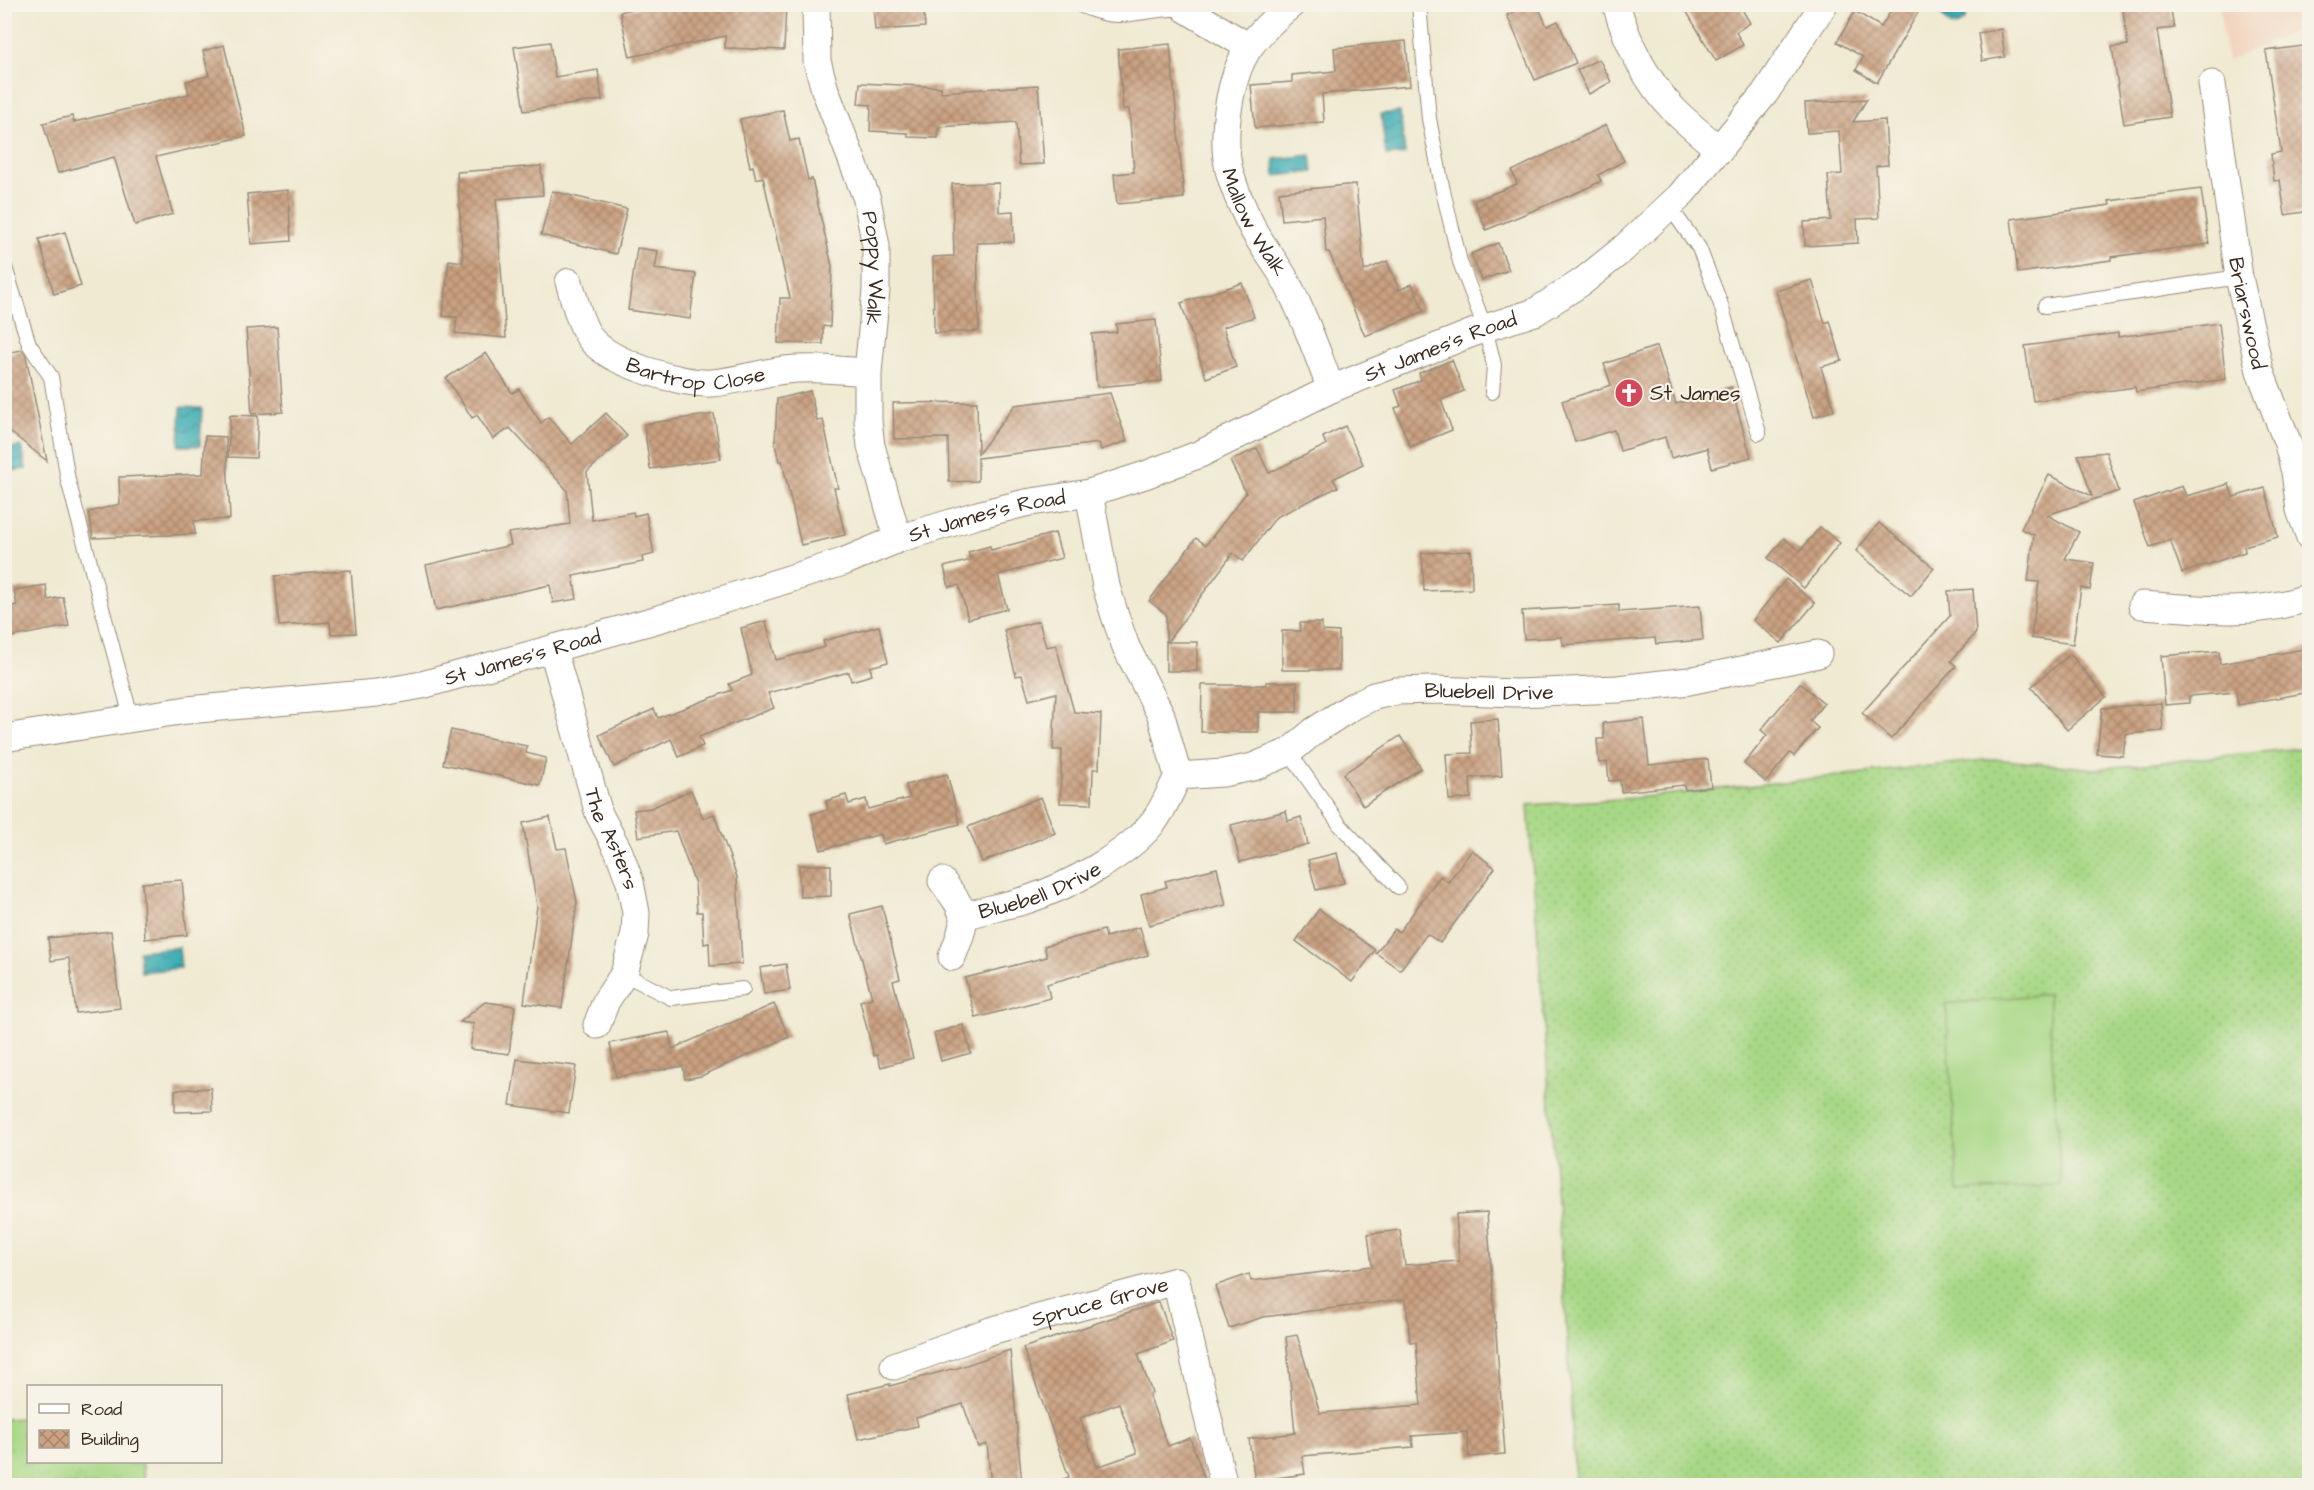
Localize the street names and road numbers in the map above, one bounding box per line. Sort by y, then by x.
street label: Mallow Walk [1215,165,1294,282]
street label: Poppy Walk [855,209,891,327]
street label: Briarswood [2222,255,2274,372]
street label: St James's Road [1360,304,1520,389]
street label: Bartrop Close [622,350,768,399]
street label: St James's Road [905,482,1068,550]
street label: St James's Road [441,621,604,693]
street label: Bluebell Drive [1424,675,1554,708]
street label: The Asters [578,784,646,892]
street label: Bluebell Drive [975,854,1106,926]
street label: Spruce Grove [1028,1269,1172,1334]

